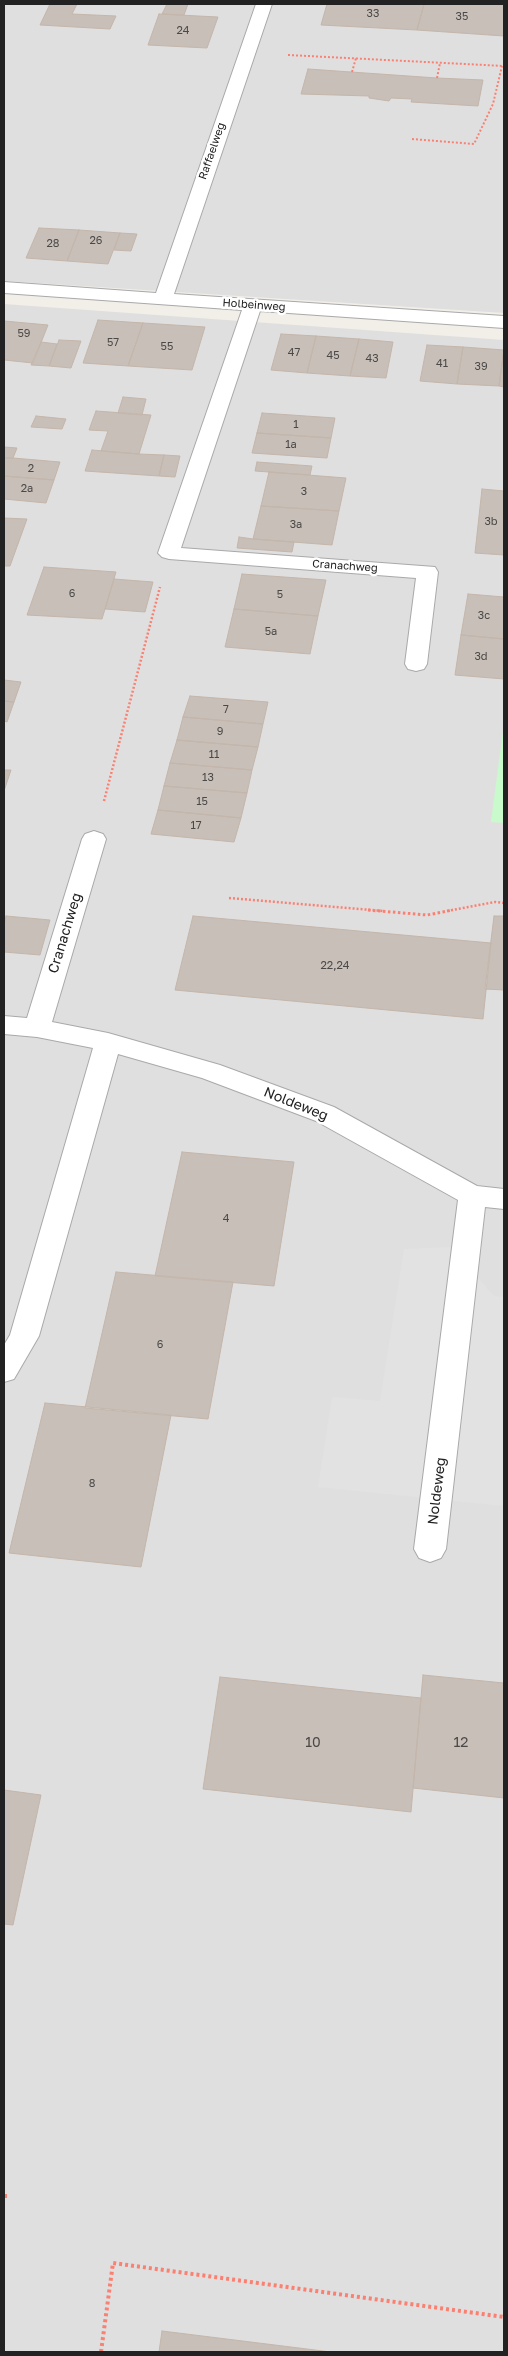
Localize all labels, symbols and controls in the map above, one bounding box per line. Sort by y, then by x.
house number: 33 [367,7,379,21]
house number: 35 [456,10,468,24]
house number: 24 [176,24,190,38]
street label: Raffaelweg [196,121,228,181]
house number: 26 [89,234,103,248]
house number: 28 [46,237,60,251]
street label: Holbeinweg [222,296,286,314]
house number: 59 [17,327,31,341]
house number: 57 [107,336,119,350]
house number: 55 [161,340,173,354]
house number: 47 [288,346,300,360]
house number: 45 [326,349,340,363]
house number: 43 [365,352,379,366]
house number: 41 [436,357,448,371]
house number: 39 [474,360,488,374]
house number: 1 [293,418,299,432]
house number: 1a [285,438,297,452]
house number: 2 [28,462,34,476]
house number: 2a [21,482,33,496]
house number: 3 [301,485,307,499]
house number: 3b [484,515,498,529]
house number: 3a [290,518,302,532]
street label: Cranachweg [312,557,378,575]
house number: 6 [69,587,75,601]
house number: 5 [277,588,283,602]
house number: 3c [478,609,490,623]
house number: 5a [265,625,277,639]
house number: 3d [474,650,488,664]
house number: 7 [223,703,229,717]
house number: 9 [217,725,223,739]
house number: 11 [209,748,219,762]
house number: 13 [202,771,214,785]
house number: 15 [196,795,208,809]
house number: 17 [190,819,202,833]
street label: Cranachweg [45,891,85,975]
house number: 22,24 [320,959,350,973]
street label: Noldeweg [261,1083,331,1125]
house number: 4 [223,1212,229,1226]
house number: 6 [157,1338,163,1352]
street label: Noldeweg [425,1456,449,1526]
house number: 8 [89,1477,95,1491]
house number: 10 [305,1735,321,1751]
house number: 12 [454,1735,468,1751]

